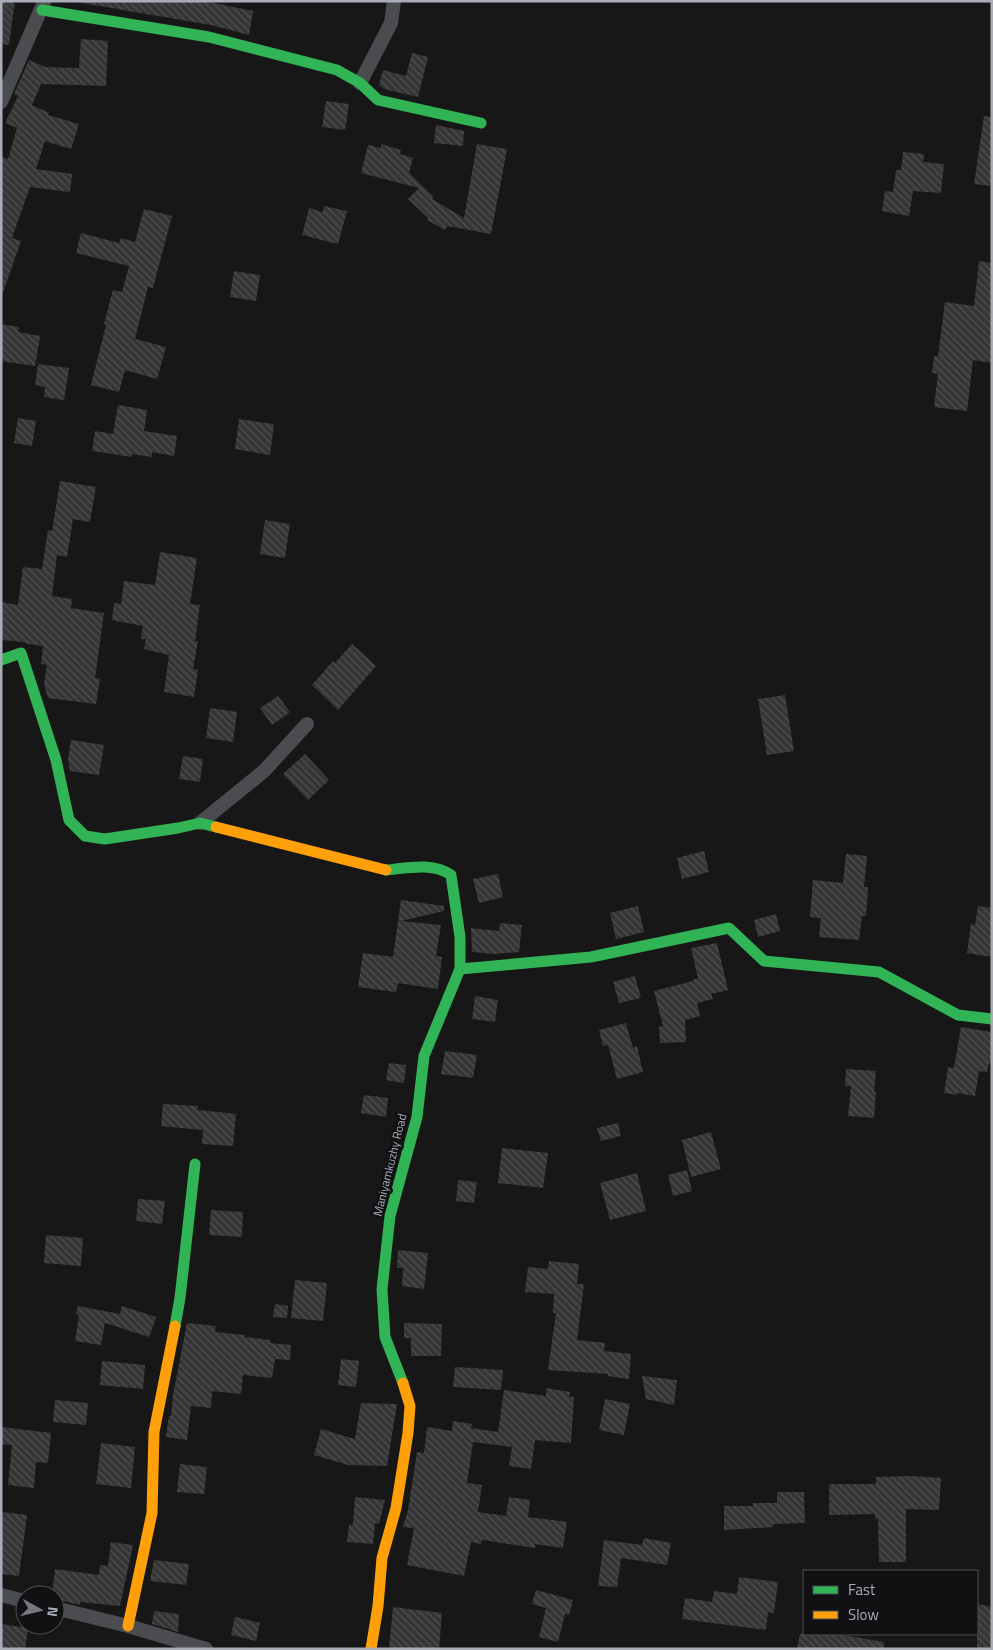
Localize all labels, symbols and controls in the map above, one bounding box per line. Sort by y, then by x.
street label: Maniyamkuzhy Road [368,1112,411,1218]
legend [803,1570,978,1635]
text: Fast [848,1578,876,1601]
north arrow [15,1585,65,1635]
text: Slow [848,1603,879,1626]
text: N [42,1606,64,1618]

